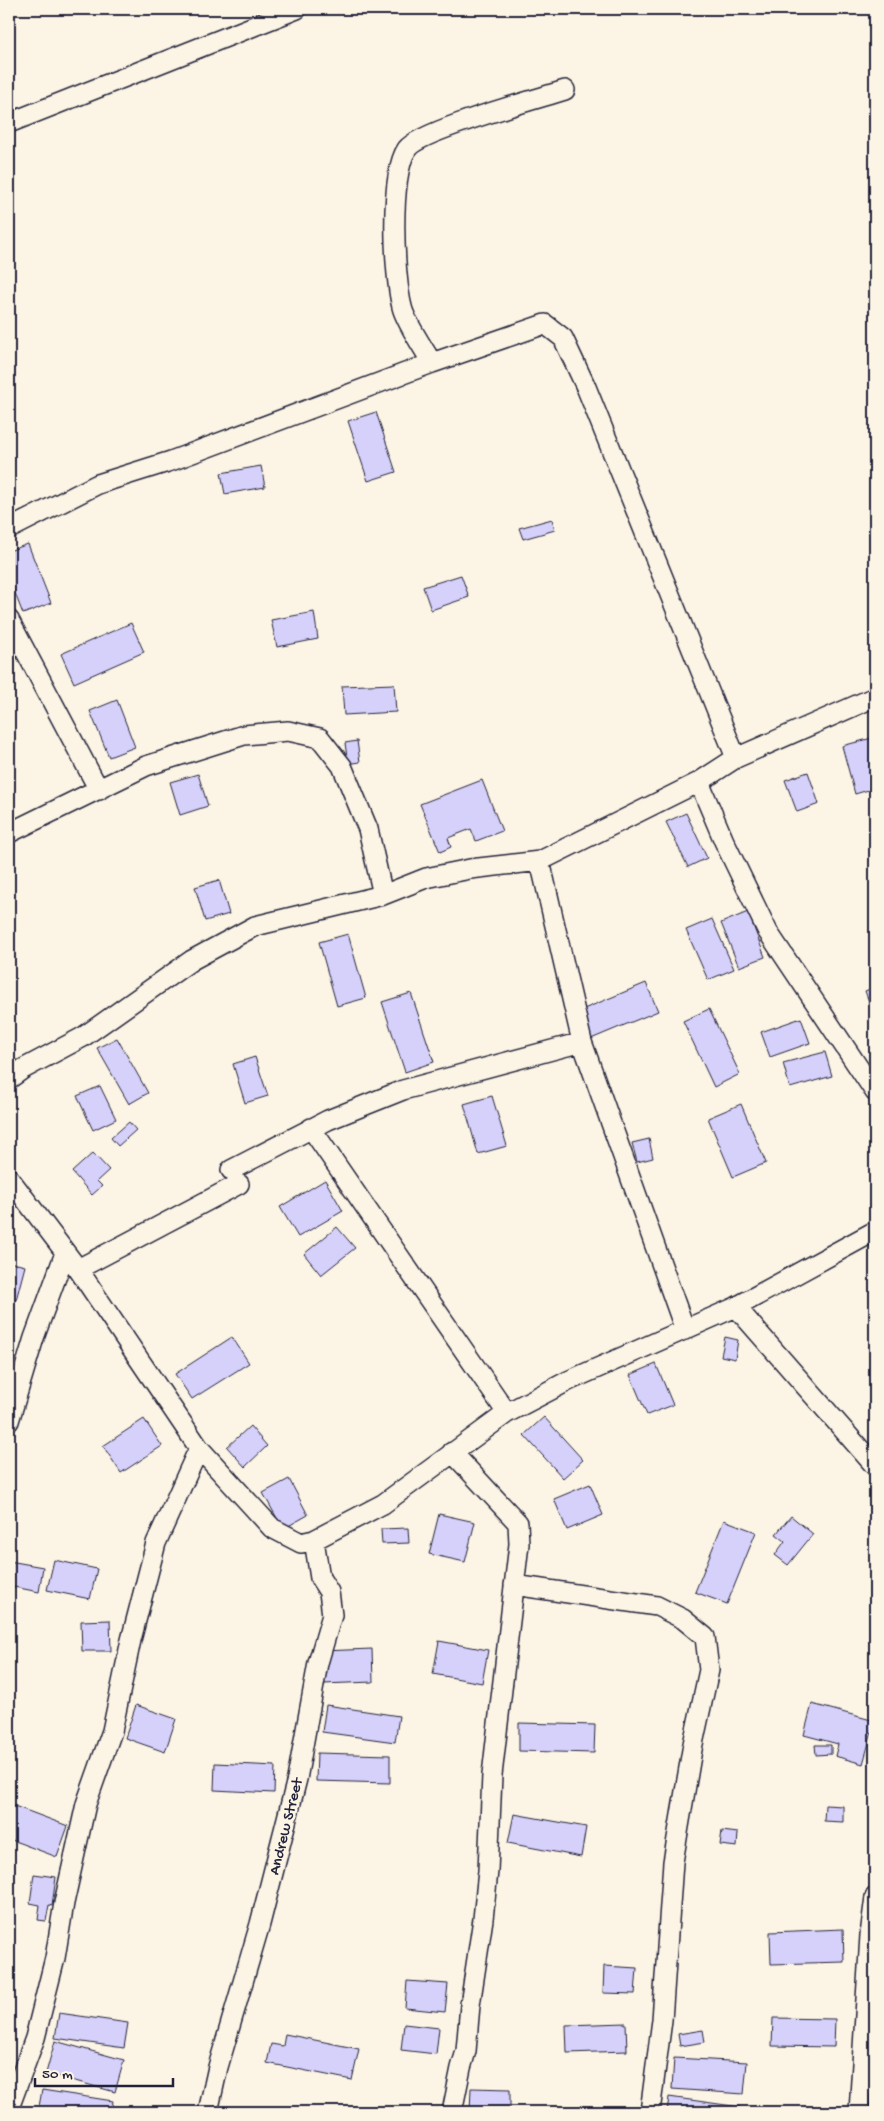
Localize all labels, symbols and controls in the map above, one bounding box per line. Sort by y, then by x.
street label: Andrew Street [266,1775,309,1877]
scale bar [35,2056,172,2088]
text: 50 m [42,2066,73,2084]

